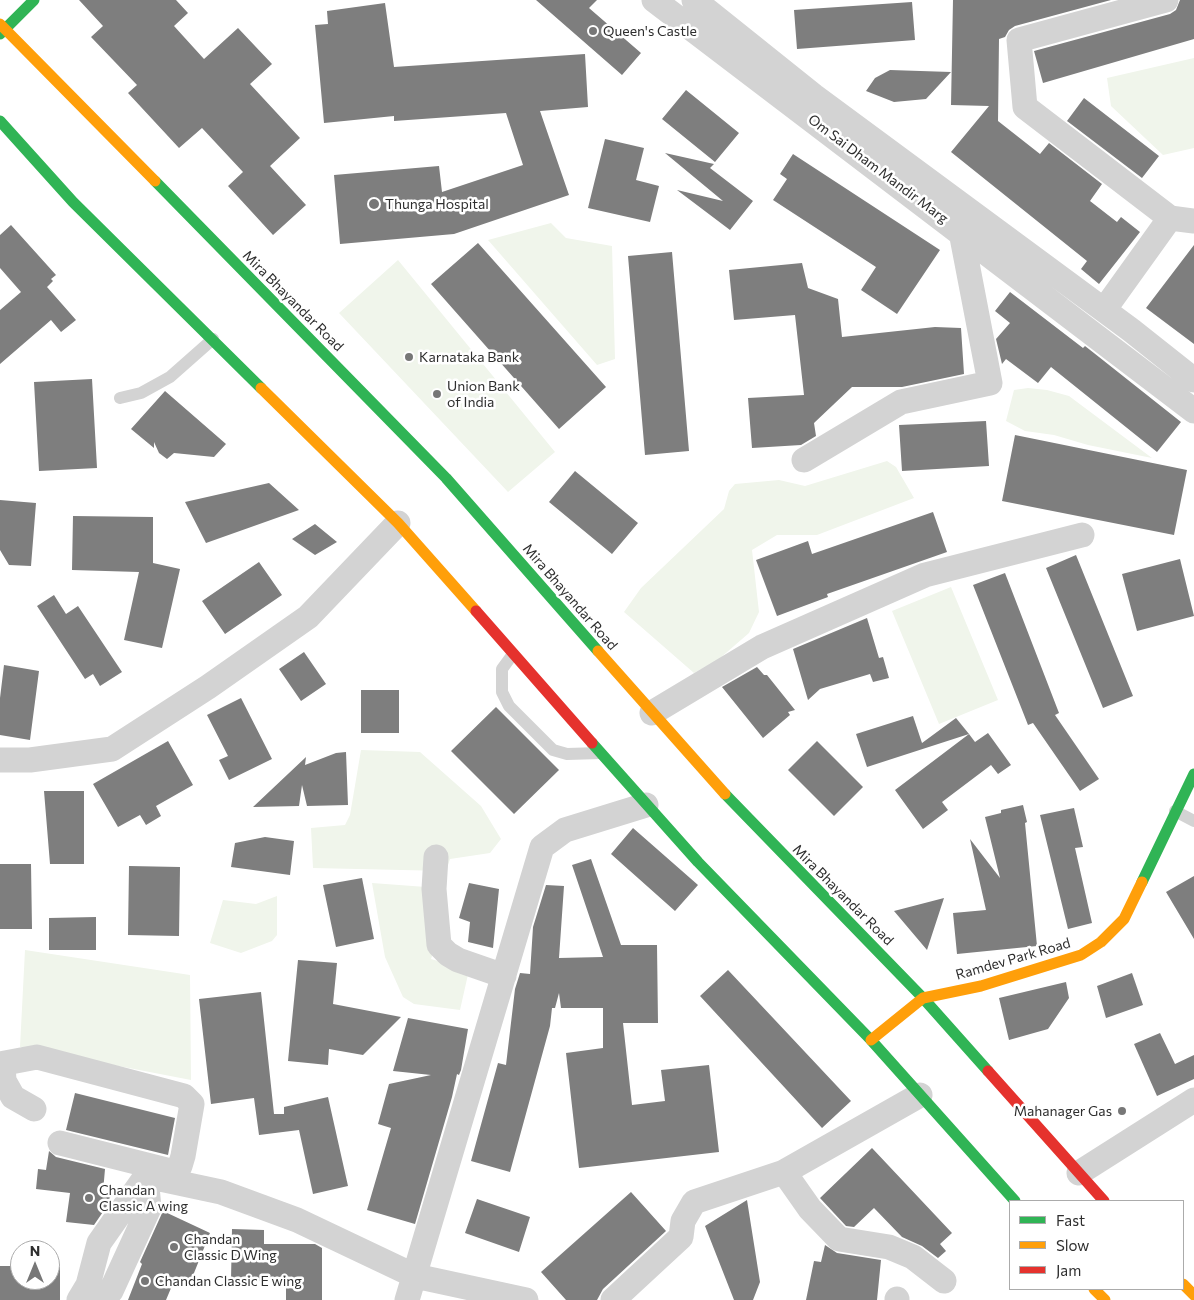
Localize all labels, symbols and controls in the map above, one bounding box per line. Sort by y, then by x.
place label: Queen's Castle [603,23,697,39]
marker: Queen's Castle [587,25,599,37]
street label: Om Sai Dham Mandir Marg [805,111,951,227]
place label: Thunga Hospital [385,196,489,212]
marker: Thunga Hospital [367,197,381,211]
street label: Mira Bhayandar Road [239,247,347,355]
place label: Karnataka Bank [419,349,519,365]
marker: Karnataka Bank [403,351,415,363]
place label: Union Bank of India [447,378,520,411]
marker: Union Bank of India [431,388,443,400]
street label: Mira Bhayandar Road [519,540,621,654]
street label: Mira Bhayandar Road [789,841,897,949]
street label: Ramdev Park Road [954,935,1072,983]
place label: Mahanager Gas [1014,1103,1112,1119]
marker: Mahanager Gas [1116,1105,1128,1117]
place label: Chandan Classic A wing [99,1182,188,1214]
marker: Chandan Classic A wing [83,1192,95,1204]
legend [1009,1200,1184,1290]
text: Fast [1056,1211,1085,1229]
place label: Chandan Classic D Wing [184,1231,277,1264]
text: Slow [1056,1236,1089,1254]
north arrow [10,1240,60,1290]
marker: Chandan Classic D Wing [168,1241,180,1253]
text: N [30,1242,40,1259]
text: Jam [1056,1261,1081,1279]
place label: Chandan Classic E wing [155,1273,302,1289]
marker: Chandan Classic E wing [139,1275,151,1287]

